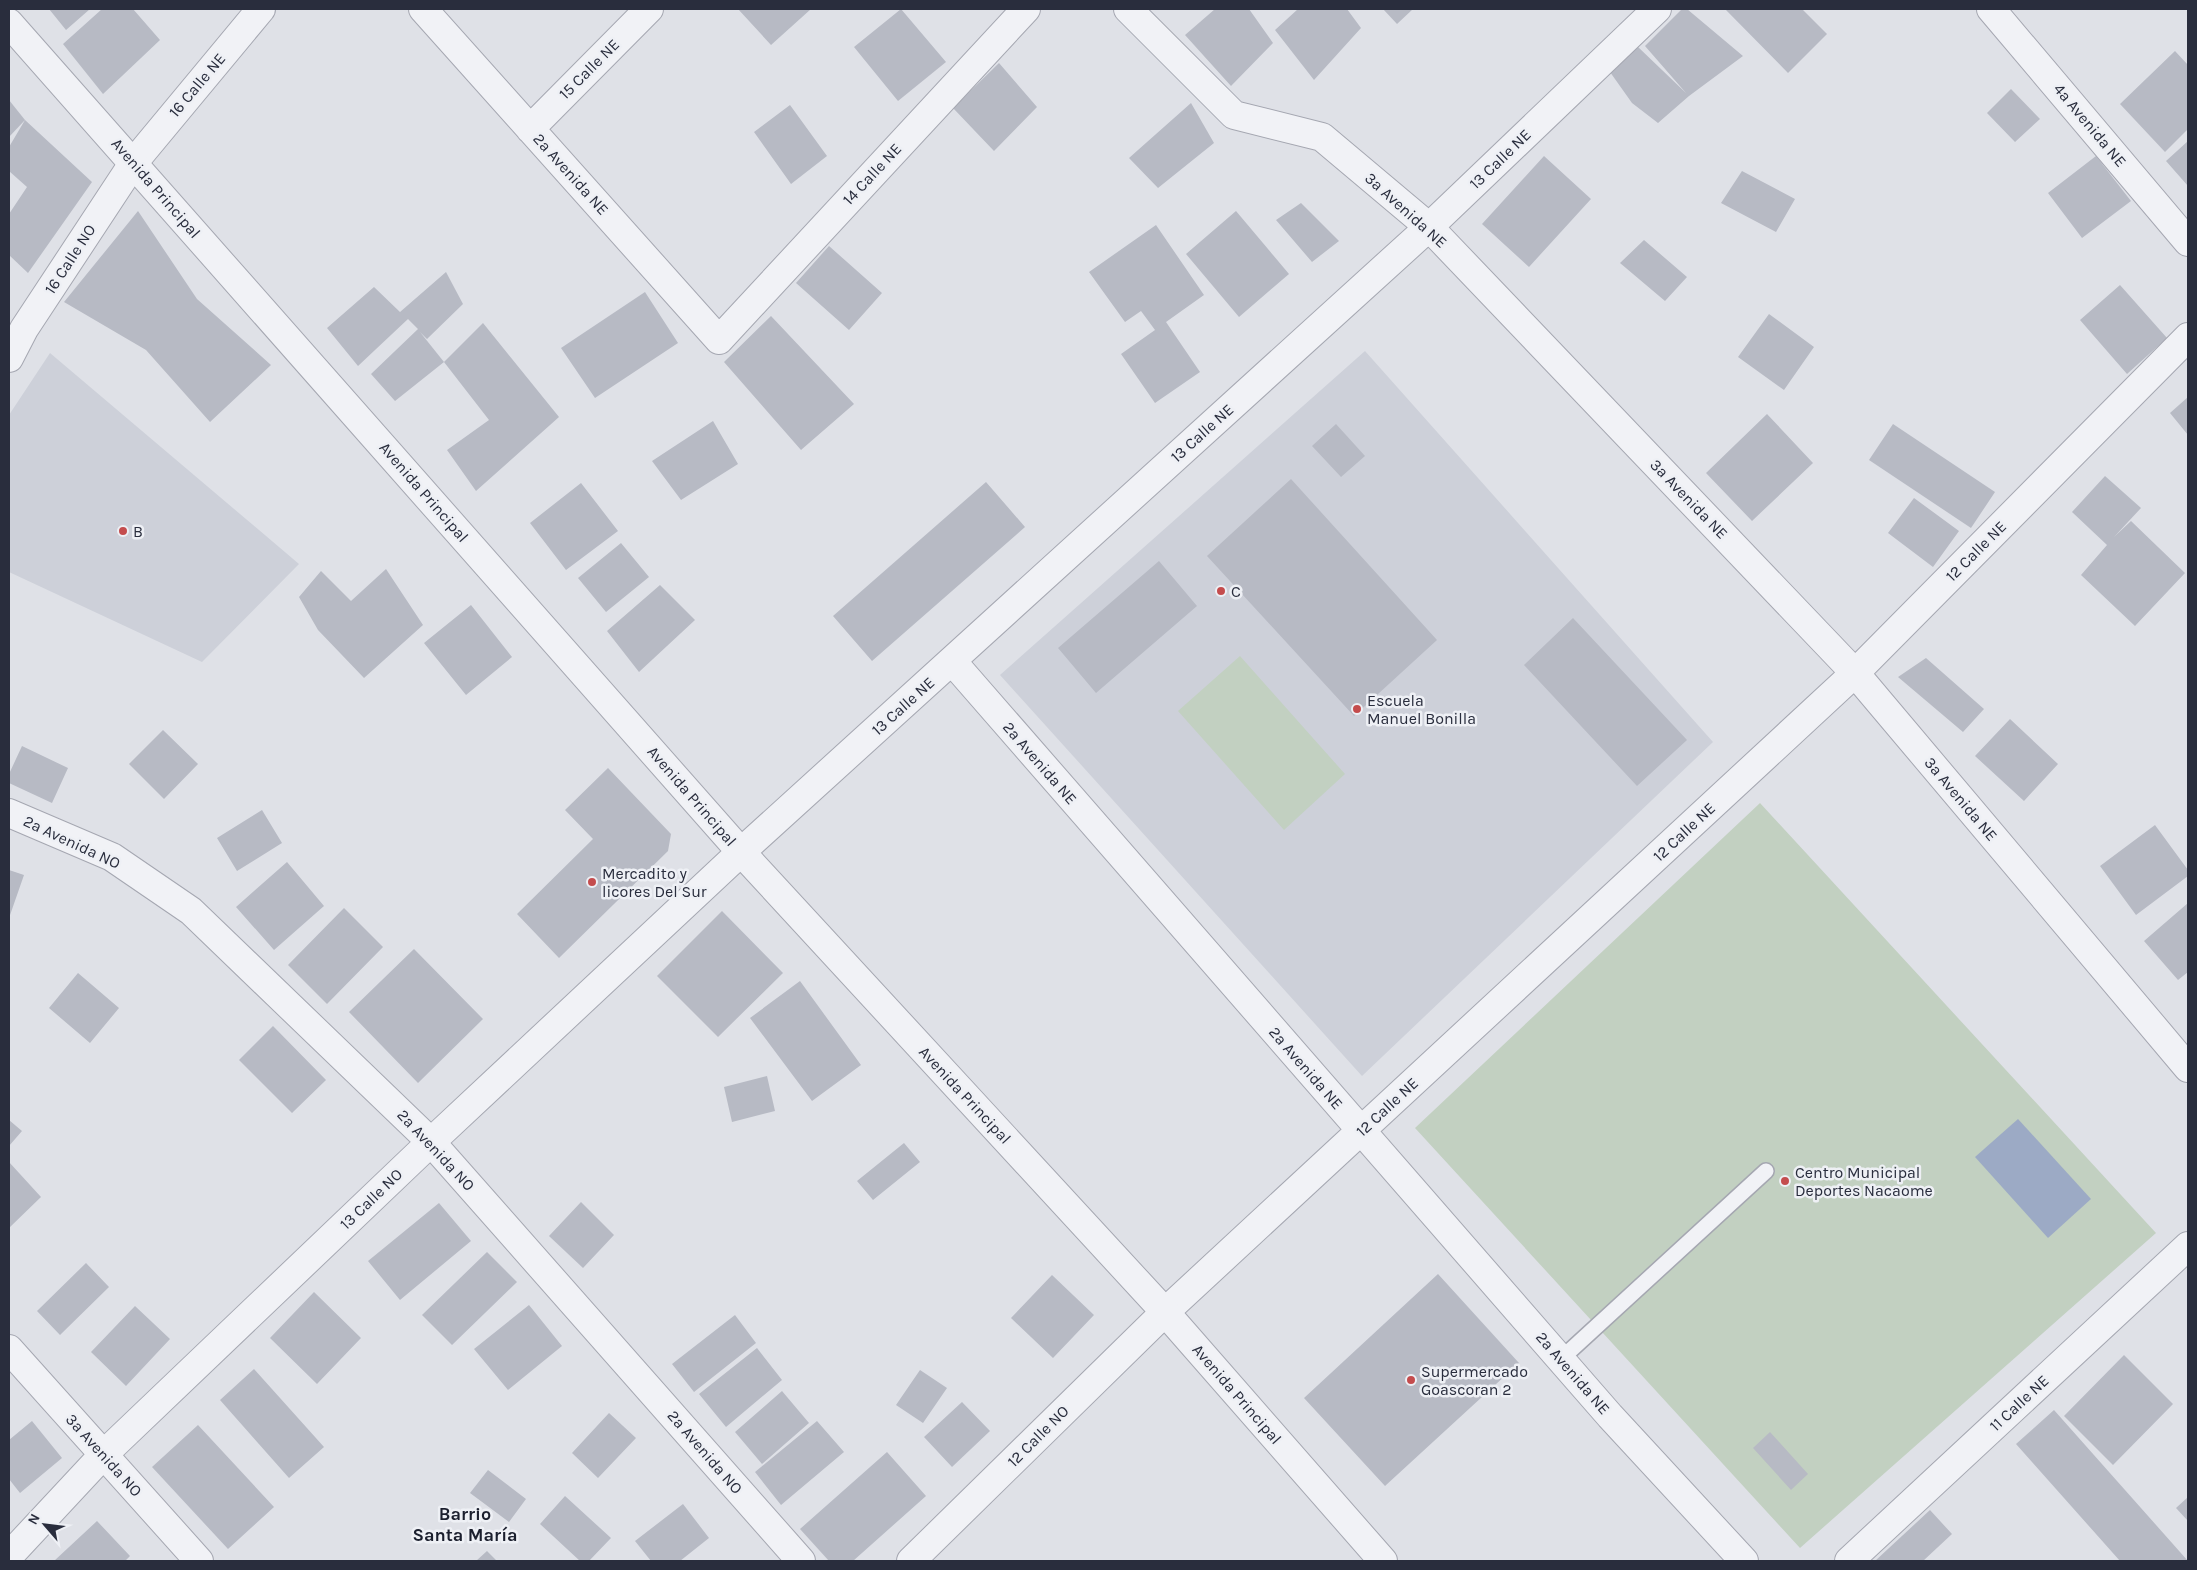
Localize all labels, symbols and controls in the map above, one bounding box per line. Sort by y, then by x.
street label: 15 Calle NE [555,35,623,103]
street label: 16 Calle NE [165,49,229,121]
street label: 4a Avenida NE [2050,79,2130,171]
street label: 13 Calle NE [1465,125,1535,193]
street label: 2a Avenida NE [529,129,613,219]
street label: Avenida Principal [107,134,205,242]
street label: 14 Calle NE [839,139,905,209]
street label: 3a Avenida NE [1361,168,1451,252]
street label: 16 Calle NO [40,221,100,297]
street label: 13 Calle NE [1167,400,1237,466]
street label: Avenida Principal [375,438,473,546]
street label: 3a Avenida NE [1646,455,1732,543]
street label: 12 Calle NE [1942,517,2010,585]
place label: B [133,522,143,541]
marker: B [117,525,129,537]
place label: C [1231,582,1241,601]
marker: C [1215,585,1227,597]
street label: 13 Calle NE [868,673,938,739]
place label: Escuela Manuel Bonilla [1367,691,1476,728]
marker: Escuela Manuel Bonilla [1351,703,1363,715]
street label: 2a Avenida NE [999,718,1081,808]
street label: Avenida Principal [643,742,741,850]
street label: 3a Avenida NE [1920,753,2002,845]
street label: 12 Calle NE [1649,798,1719,866]
street label: 2a Avenida NO [21,811,123,873]
place label: Mercadito y licores Del Sur [602,864,707,901]
marker: Mercadito y licores Del Sur [586,876,598,888]
street label: 2a Avenida NE [1265,1023,1347,1113]
street label: Avenida Principal [915,1042,1015,1148]
street label: 12 Calle NE [1352,1073,1422,1141]
street label: 2a Avenida NO [393,1105,479,1195]
place label: Centro Municipal Deportes Nacaome [1795,1163,1933,1200]
street label: 13 Calle NO [336,1165,406,1233]
marker: Centro Municipal Deportes Nacaome [1779,1175,1791,1187]
street label: 2a Avenida NE [1532,1328,1614,1418]
street label: Avenida Principal [1188,1340,1286,1448]
place label: Supermercado Goascoran 2 [1421,1362,1528,1399]
street label: 11 Calle NE [1985,1371,2053,1435]
marker: Supermercado Goascoran 2 [1405,1374,1417,1386]
street label: 12 Calle NO [1003,1401,1073,1471]
street label: 2a Avenida NO [663,1406,747,1498]
street label: 3a Avenida NO [62,1410,146,1500]
north arrow [20,1500,70,1550]
district label: Barrio Santa María [412,1503,518,1546]
text: N [24,1511,44,1528]

